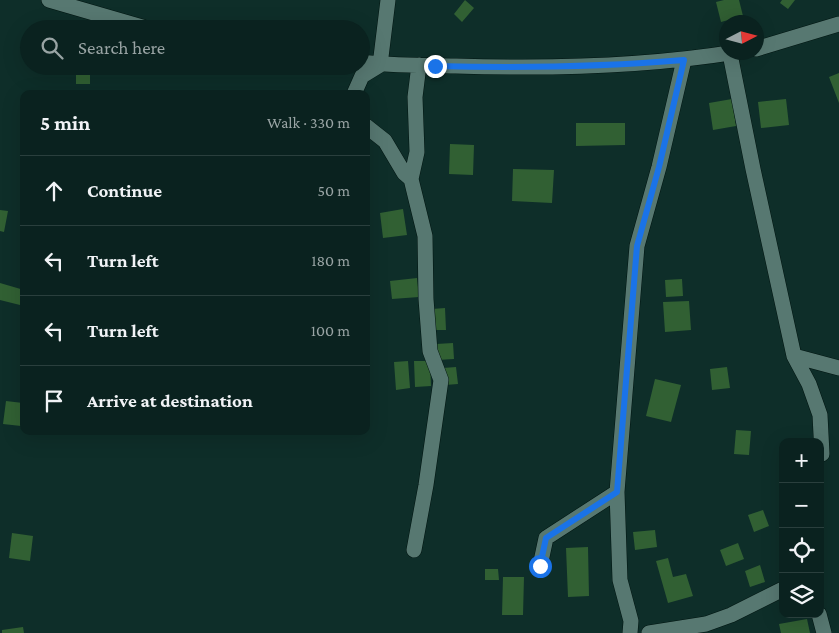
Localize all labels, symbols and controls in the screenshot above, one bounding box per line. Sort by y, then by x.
north arrow [719,15,764,60]
search box [20,20,370,75]
icon: search [38,34,66,62]
text: Search here [78,37,165,58]
route end [424,55,447,78]
text: 5 min [40,111,90,135]
text: Walk · 330 m [267,114,350,131]
icon: ahead [40,177,68,205]
text: Continue [87,180,162,201]
text: 50 m [318,182,350,199]
icon: left [40,247,68,275]
text: Turn left [87,250,159,271]
text: 180 m [311,252,350,269]
icon: left [40,317,68,345]
text: Turn left [87,320,159,341]
text: 100 m [311,322,350,339]
icon: arrive [40,387,68,415]
text: Arrive at destination [87,390,253,411]
map controls [779,438,824,618]
button: + [779,438,824,483]
button: − [779,483,824,528]
button: locate [779,528,824,573]
route start [529,555,552,578]
button: layers [779,573,824,618]

